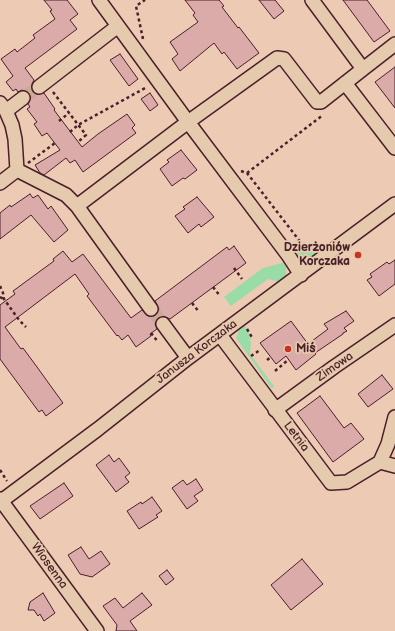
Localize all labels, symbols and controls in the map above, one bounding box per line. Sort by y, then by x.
place label: Dzierżoniów Korczaka [284,241,350,269]
marker: Dzierżoniów Korczaka [353,250,363,260]
street label: Janusza Korczaka [154,317,240,387]
place label: Miś [296,342,316,356]
marker: Miś [283,344,293,354]
street label: Zimowa [314,349,356,385]
street label: Letnia [280,419,312,455]
street label: Wiosenna [27,540,71,592]

